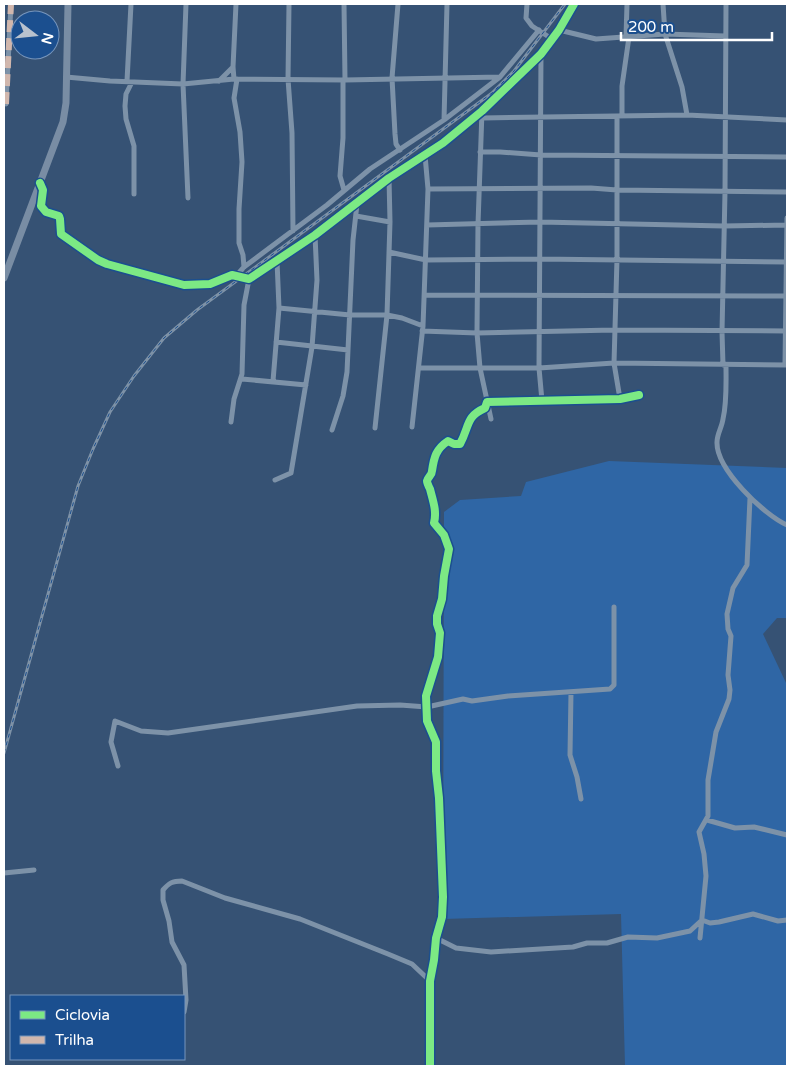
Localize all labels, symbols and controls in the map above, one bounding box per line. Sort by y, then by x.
north arrow [10,10,60,60]
scale bar [621,10,772,42]
text: 200 m [628,18,674,36]
text: N [37,31,57,46]
legend [10,995,185,1060]
text: Ciclovia [55,1006,110,1024]
text: Trilha [55,1031,94,1049]

